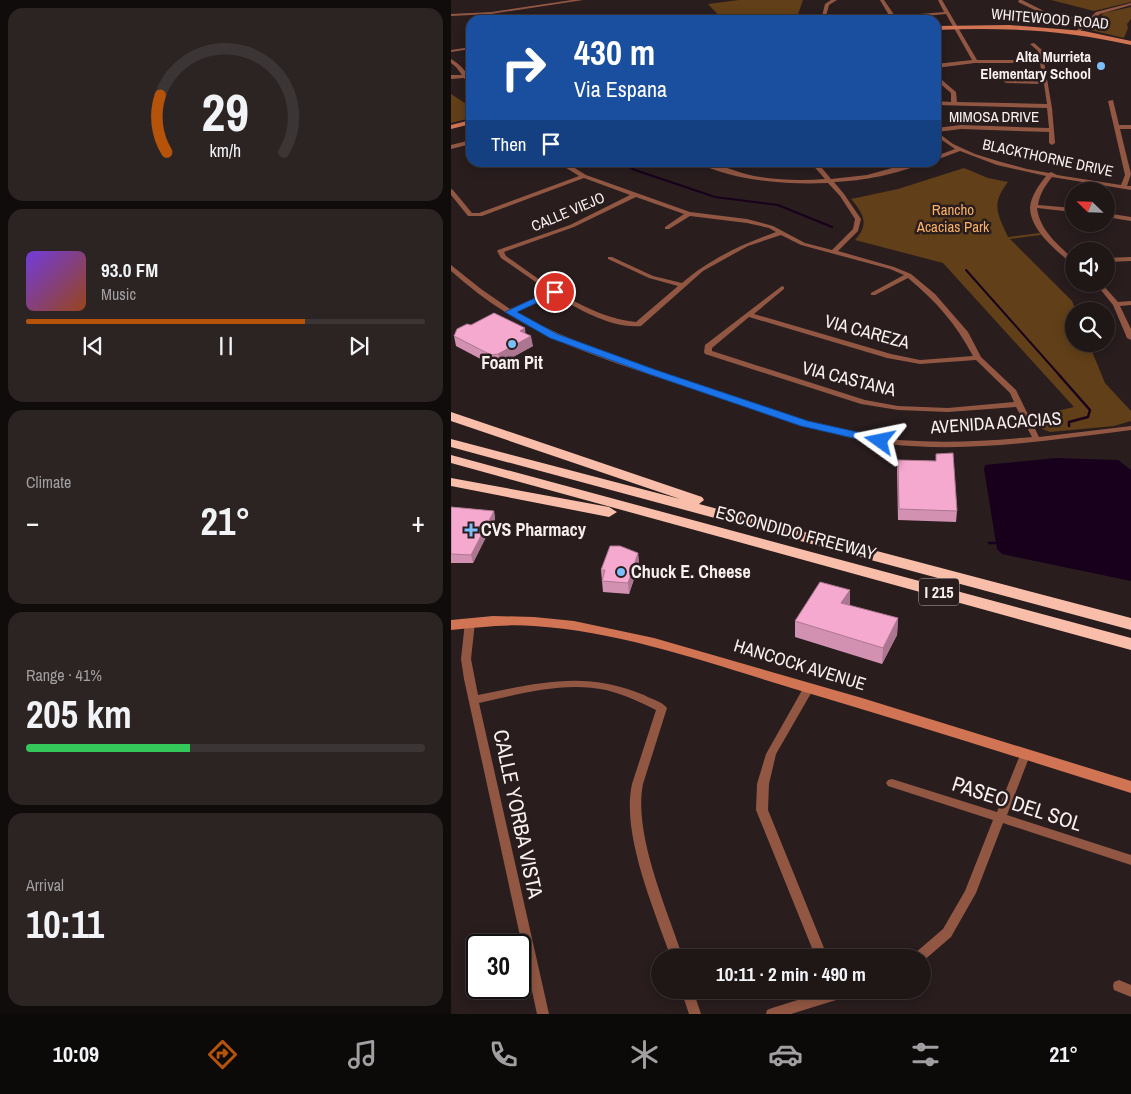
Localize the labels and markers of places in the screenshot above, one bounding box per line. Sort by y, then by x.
place label: Alta Murrieta Elementary School [980,46,1091,84]
marker: Alta Murrieta Elementary School [1095,60,1107,72]
pin [534,271,576,313]
marker: Foam Pit [506,338,518,350]
place label: Foam Pit [481,350,543,375]
place label: CVS Pharmacy [481,517,587,542]
marker: CVS Pharmacy [465,524,477,536]
place label: Chuck E. Cheese [631,559,751,584]
marker: Chuck E. Cheese [615,566,627,578]

